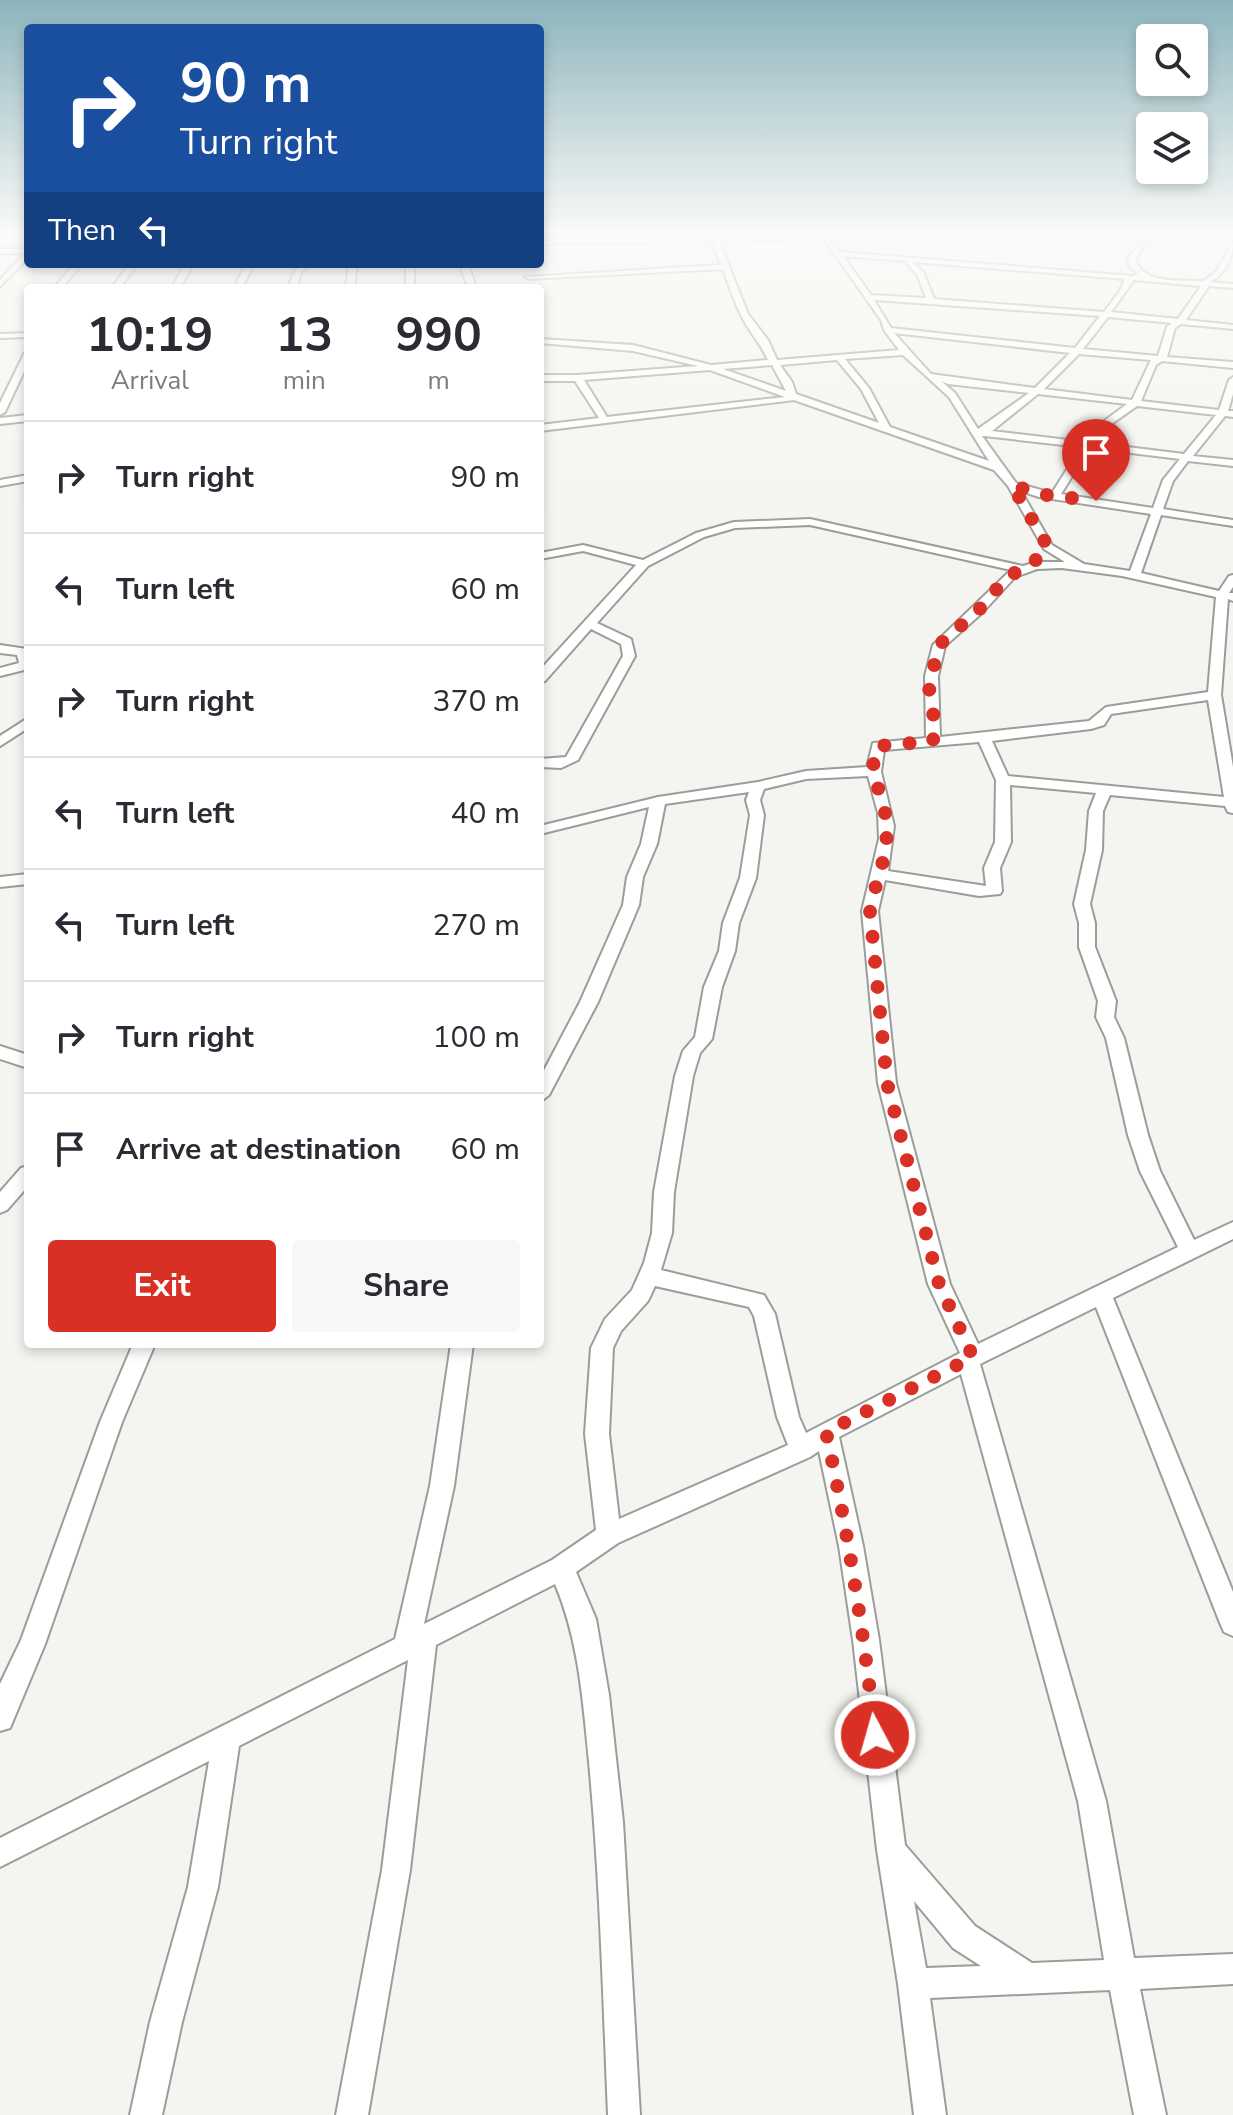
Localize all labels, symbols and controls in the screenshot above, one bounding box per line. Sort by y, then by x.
map controls [1136,24,1208,184]
button: search [1136,24,1208,96]
text: 90 m [180,45,311,122]
icon: right [48,56,152,160]
button: layers [1136,112,1208,184]
text: Turn right [180,118,337,167]
icon: left [132,208,176,252]
text: Then [48,210,116,251]
text: 10:19 [86,302,213,368]
text: 13 [276,302,333,368]
text: 990 [395,302,482,368]
text: Arrival [111,363,189,398]
text: min [283,363,326,398]
text: m [427,363,450,398]
pin [1062,419,1130,501]
icon: arrive [1074,431,1118,475]
icon: right [48,455,92,499]
text: Turn right [116,457,254,498]
text: 90 m [451,457,520,498]
icon: left [48,567,92,611]
text: Turn left [116,569,234,610]
text: 60 m [451,569,520,610]
icon: right [48,679,92,723]
text: Turn right [116,681,254,722]
text: 370 m [433,681,520,722]
icon: left [48,791,92,835]
text: Turn left [116,793,234,834]
text: 40 m [451,793,520,834]
icon: left [48,903,92,947]
text: Turn left [116,905,234,946]
text: 270 m [433,905,520,946]
icon: right [48,1015,92,1059]
text: Turn right [116,1017,254,1058]
text: 100 m [433,1017,520,1058]
icon: arrive [48,1127,92,1171]
text: Arrive at destination [116,1129,401,1170]
text: 60 m [451,1129,520,1170]
button: Exit [48,1240,276,1332]
button: Share [292,1240,520,1332]
position arrow [833,1693,917,1777]

